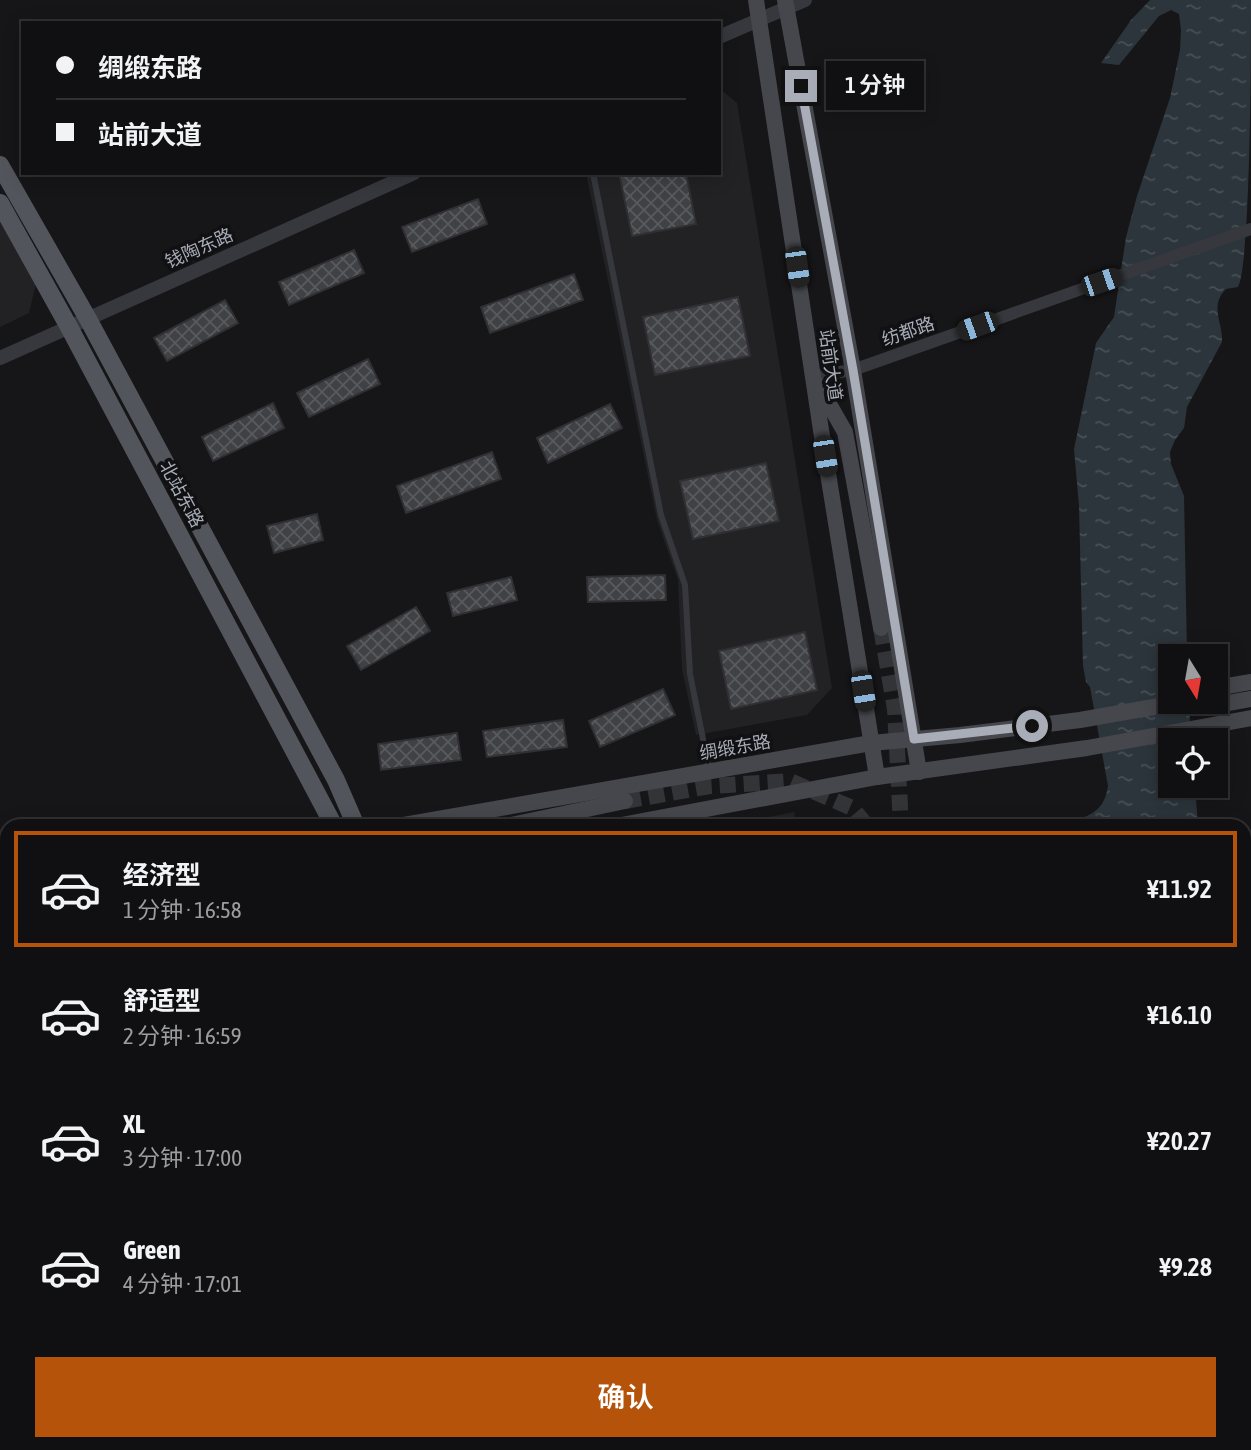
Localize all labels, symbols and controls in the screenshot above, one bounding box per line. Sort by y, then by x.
text: 绸缎东路 [98,53,202,83]
callout: 1 分钟 [826,62,924,110]
route end [785,70,817,102]
text: 1 分钟 [845,72,905,98]
text: 站前大道 [98,120,202,150]
street label: 钱陶东路 [162,224,236,272]
car [784,245,811,289]
car [1078,265,1125,299]
car [954,309,1001,343]
street label: 纺都路 [879,312,937,350]
street label: 站前大道 [816,328,846,402]
car [812,434,839,478]
street label: 北站东路 [156,457,208,531]
north arrow [1158,644,1228,714]
map controls [1158,644,1228,798]
car [850,669,877,713]
route start [1016,710,1048,742]
button: locate [1158,728,1228,798]
street label: 绸缎东路 [698,730,772,764]
icon: car [39,858,102,921]
text: 经济型 [123,860,201,890]
text: ¥11.92 [1147,874,1212,904]
text: 1 分钟 · 16:58 [123,897,242,923]
icon: car [39,984,102,1047]
text: 舒适型 [123,986,201,1016]
text: ¥16.10 [1147,1000,1212,1030]
text: 2 分钟 · 16:59 [123,1023,242,1049]
text: XL [123,1109,145,1139]
icon: car [39,1110,102,1173]
text: ¥20.27 [1147,1126,1212,1156]
text: 3 分钟 · 17:00 [123,1145,242,1171]
text: Green [123,1235,181,1265]
icon: car [39,1236,102,1299]
text: ¥9.28 [1159,1252,1212,1282]
text: 4 分钟 · 17:01 [123,1271,242,1297]
button: 确认 [35,1357,1216,1437]

